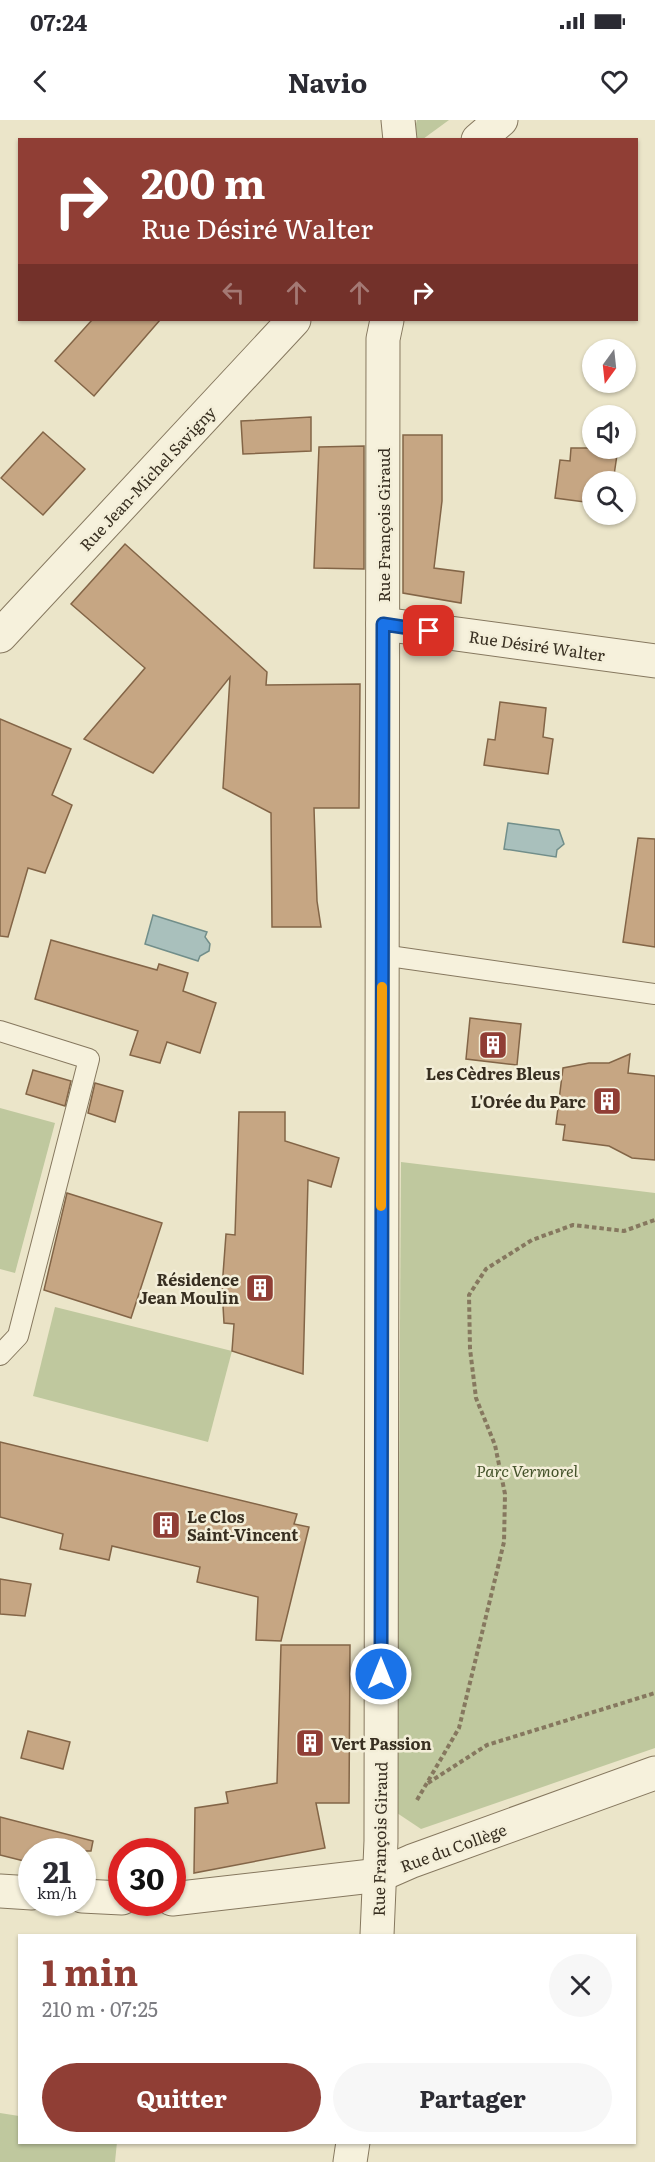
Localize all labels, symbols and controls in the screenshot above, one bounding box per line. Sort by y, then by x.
text: 07:24 [30,5,87,38]
text: Navio [288,61,367,101]
icon: back [24,65,57,98]
icon: heart [598,65,631,98]
text: 200 m [141,150,266,212]
icon: right [42,162,120,240]
text: Rue Désiré Walter [141,207,373,247]
icon: left [217,276,250,309]
icon: ahead [280,276,313,309]
icon: ahead [343,276,376,309]
icon: right [406,276,439,309]
north arrow [582,339,636,393]
map controls [582,339,636,525]
street label: Rue Jean-Michel Savigny [73,400,221,556]
button: sound [582,405,636,459]
street label: Rue François Giraud [371,447,395,602]
button: search [582,471,636,525]
pin [403,605,454,656]
icon: arrive [412,614,445,647]
street label: Rue Désiré Walter [467,624,607,667]
building icon: Les Cèdres Bleus [477,1029,509,1061]
place label: Les Cèdres Bleus [426,1061,560,1085]
building icon: L'Orée du Parc [591,1085,623,1117]
place label: L'Orée du Parc [471,1089,586,1113]
place label: Résidence Jean Moulin [139,1267,239,1309]
building icon: Résidence Jean Moulin [244,1272,276,1304]
park label: Parc Vermorel [476,1458,578,1482]
place label: Le Clos Saint-Vincent [187,1504,298,1546]
building icon: Le Clos Saint-Vincent [150,1509,182,1541]
position arrow [349,1642,413,1706]
building icon: Vert Passion [294,1727,326,1759]
place label: Vert Passion [331,1731,432,1755]
street label: Rue François Giraud [366,1761,392,1917]
street label: Rue du Collège [396,1817,510,1877]
speed limit sign: 30 [108,1838,186,1916]
text: 21 [43,1848,71,1892]
text: km/h [37,1881,77,1904]
text: 1 min [42,1944,138,1997]
button: close [549,1954,612,2017]
text: 210 m · 07:25 [42,1993,158,2023]
button: Quitter [42,2063,321,2132]
button: Partager [333,2063,612,2132]

